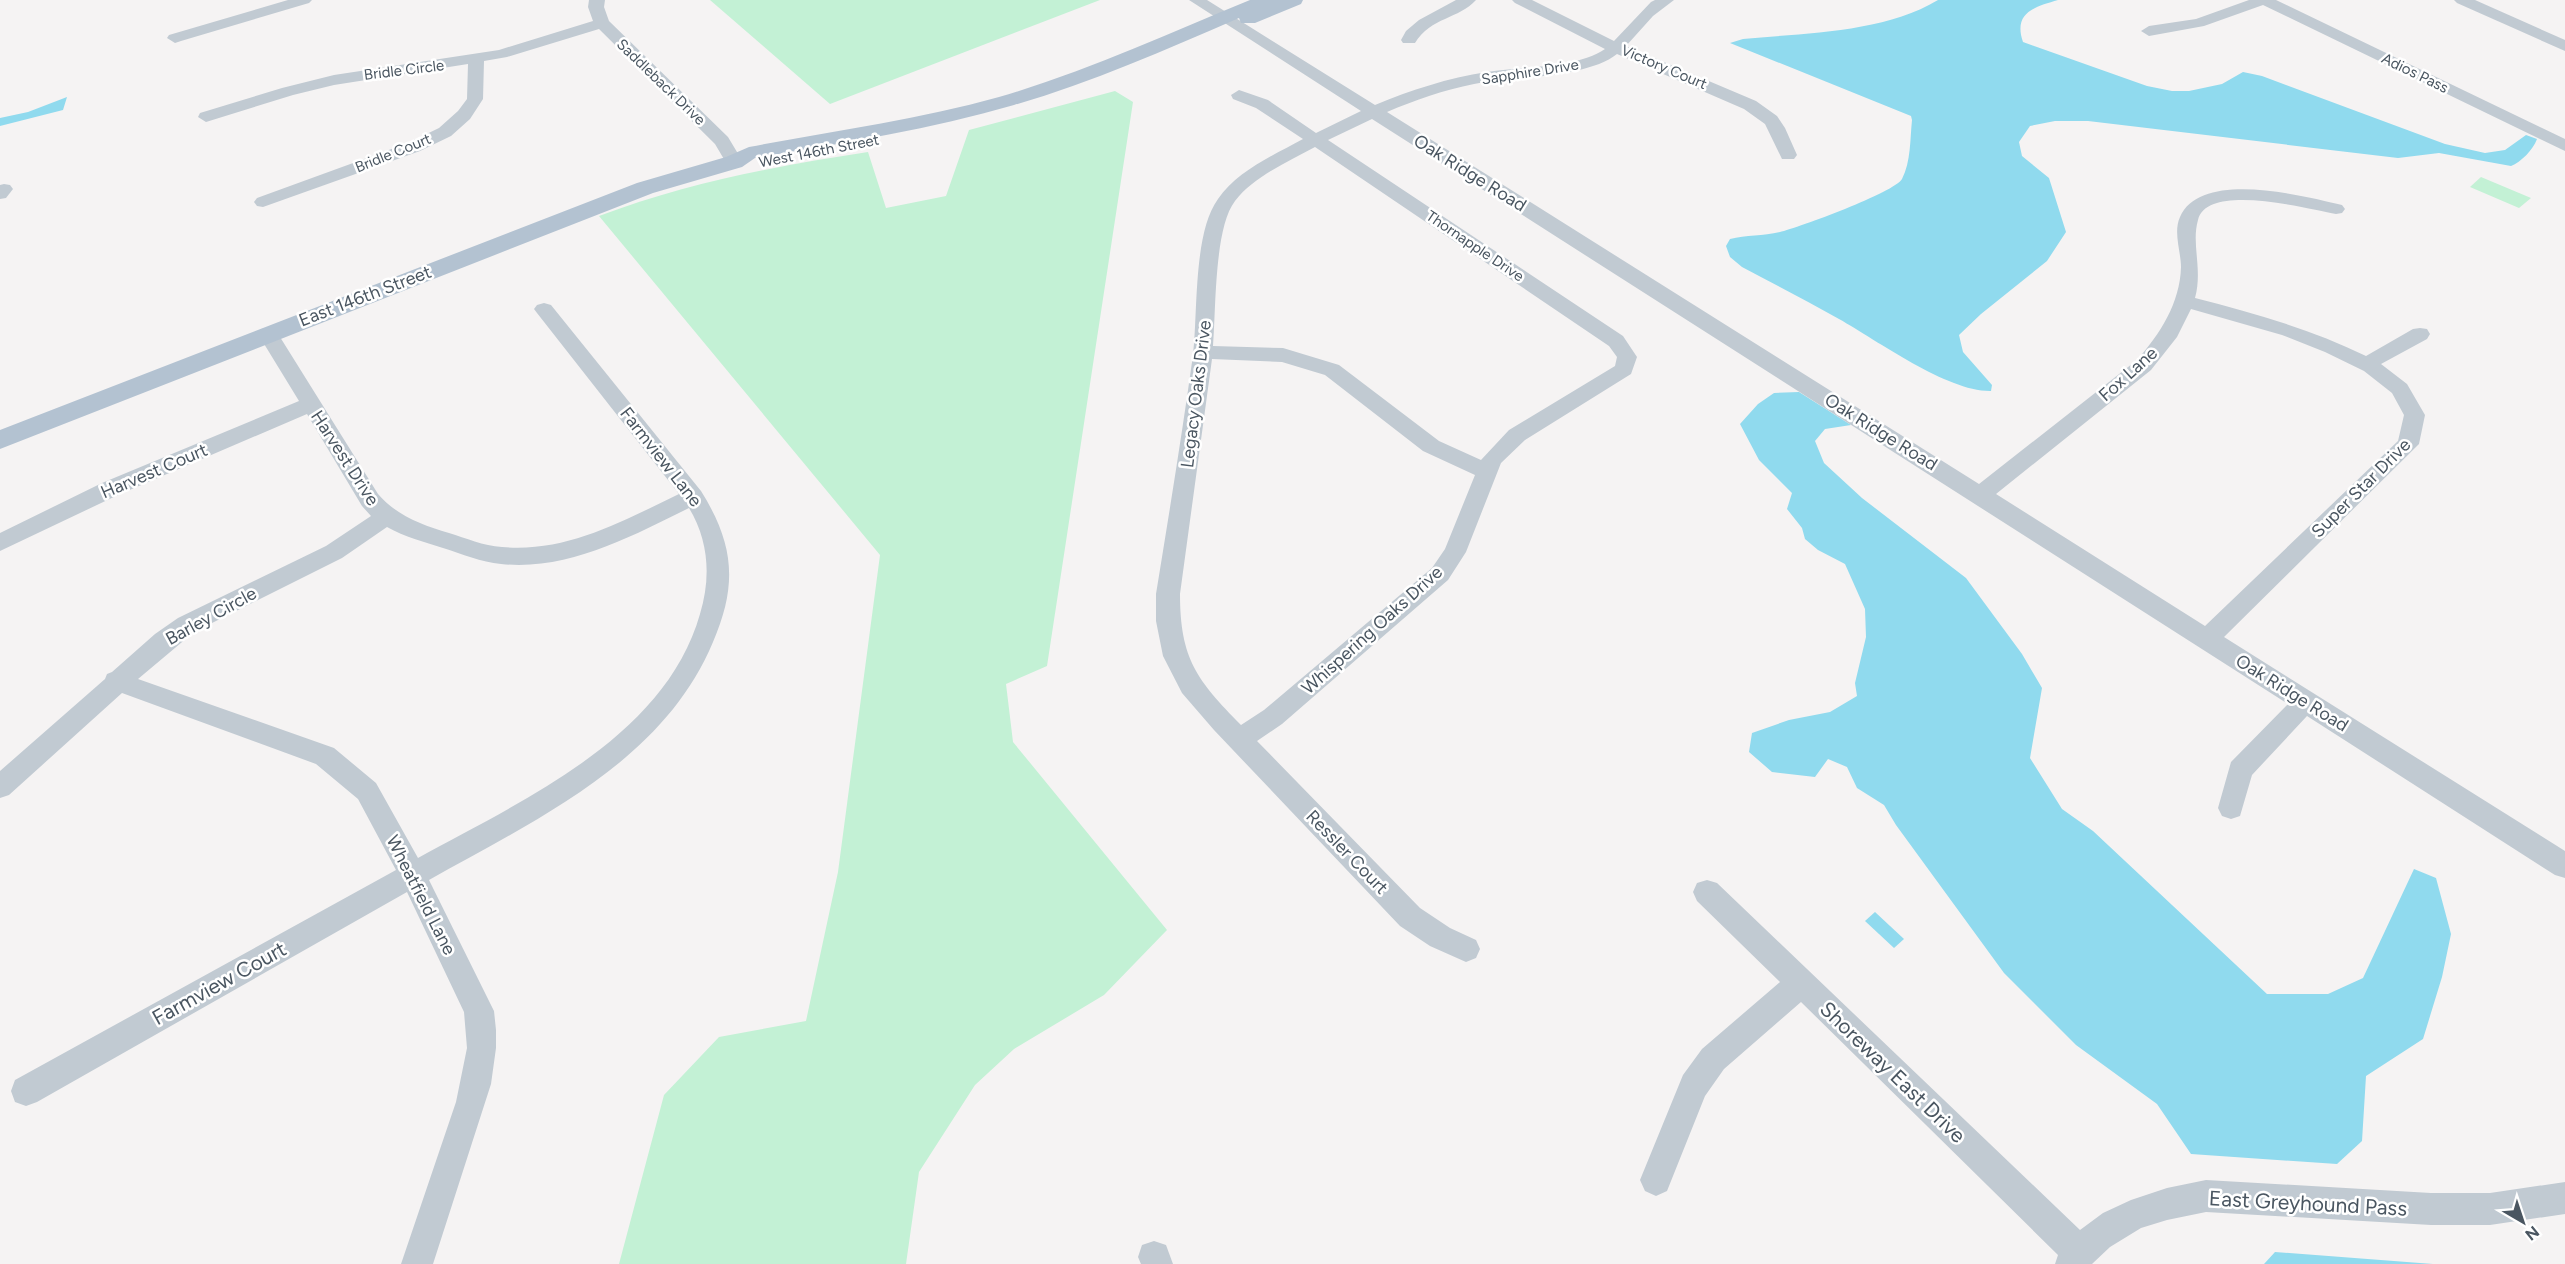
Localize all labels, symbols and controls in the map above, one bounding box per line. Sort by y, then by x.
street label: Saddleback Drive [613,35,709,129]
street label: Victory Court [1618,41,1710,93]
street label: Adios Pass [2379,49,2451,97]
street label: Sapphire Drive [1480,55,1580,89]
street label: Bridle Circle [363,56,445,84]
street label: Bridle Court [352,129,434,176]
street label: West 146th Street [757,130,881,171]
street label: Oak Ridge Road [1410,130,1530,216]
street label: Thornapple Drive [1423,207,1527,285]
street label: East 146th Street [296,261,434,331]
street label: Legacy Oaks Drive [1176,319,1216,469]
street label: Fox Lane [2094,342,2162,406]
street label: Oak Ridge Road [1821,389,1941,475]
street label: Farmview Lane [615,403,707,511]
street label: Harvest Drive [306,406,384,510]
street label: Super Star Drive [2307,434,2415,542]
street label: Harvest Court [97,439,211,503]
street label: Whispering Oaks Drive [1297,561,1447,699]
street label: Barley Circle [162,582,260,650]
street label: Oak Ridge Road [2232,650,2352,736]
street label: Ressler Court [1301,805,1393,899]
street label: Wheatfield Lane [381,832,461,959]
street label: Farmview Court [148,936,290,1030]
street label: Shoreway East Drive [1815,996,1971,1148]
street label: East Greyhound Pass [2208,1185,2408,1221]
north arrow [2493,1192,2553,1252]
text: N [2521,1222,2543,1245]

